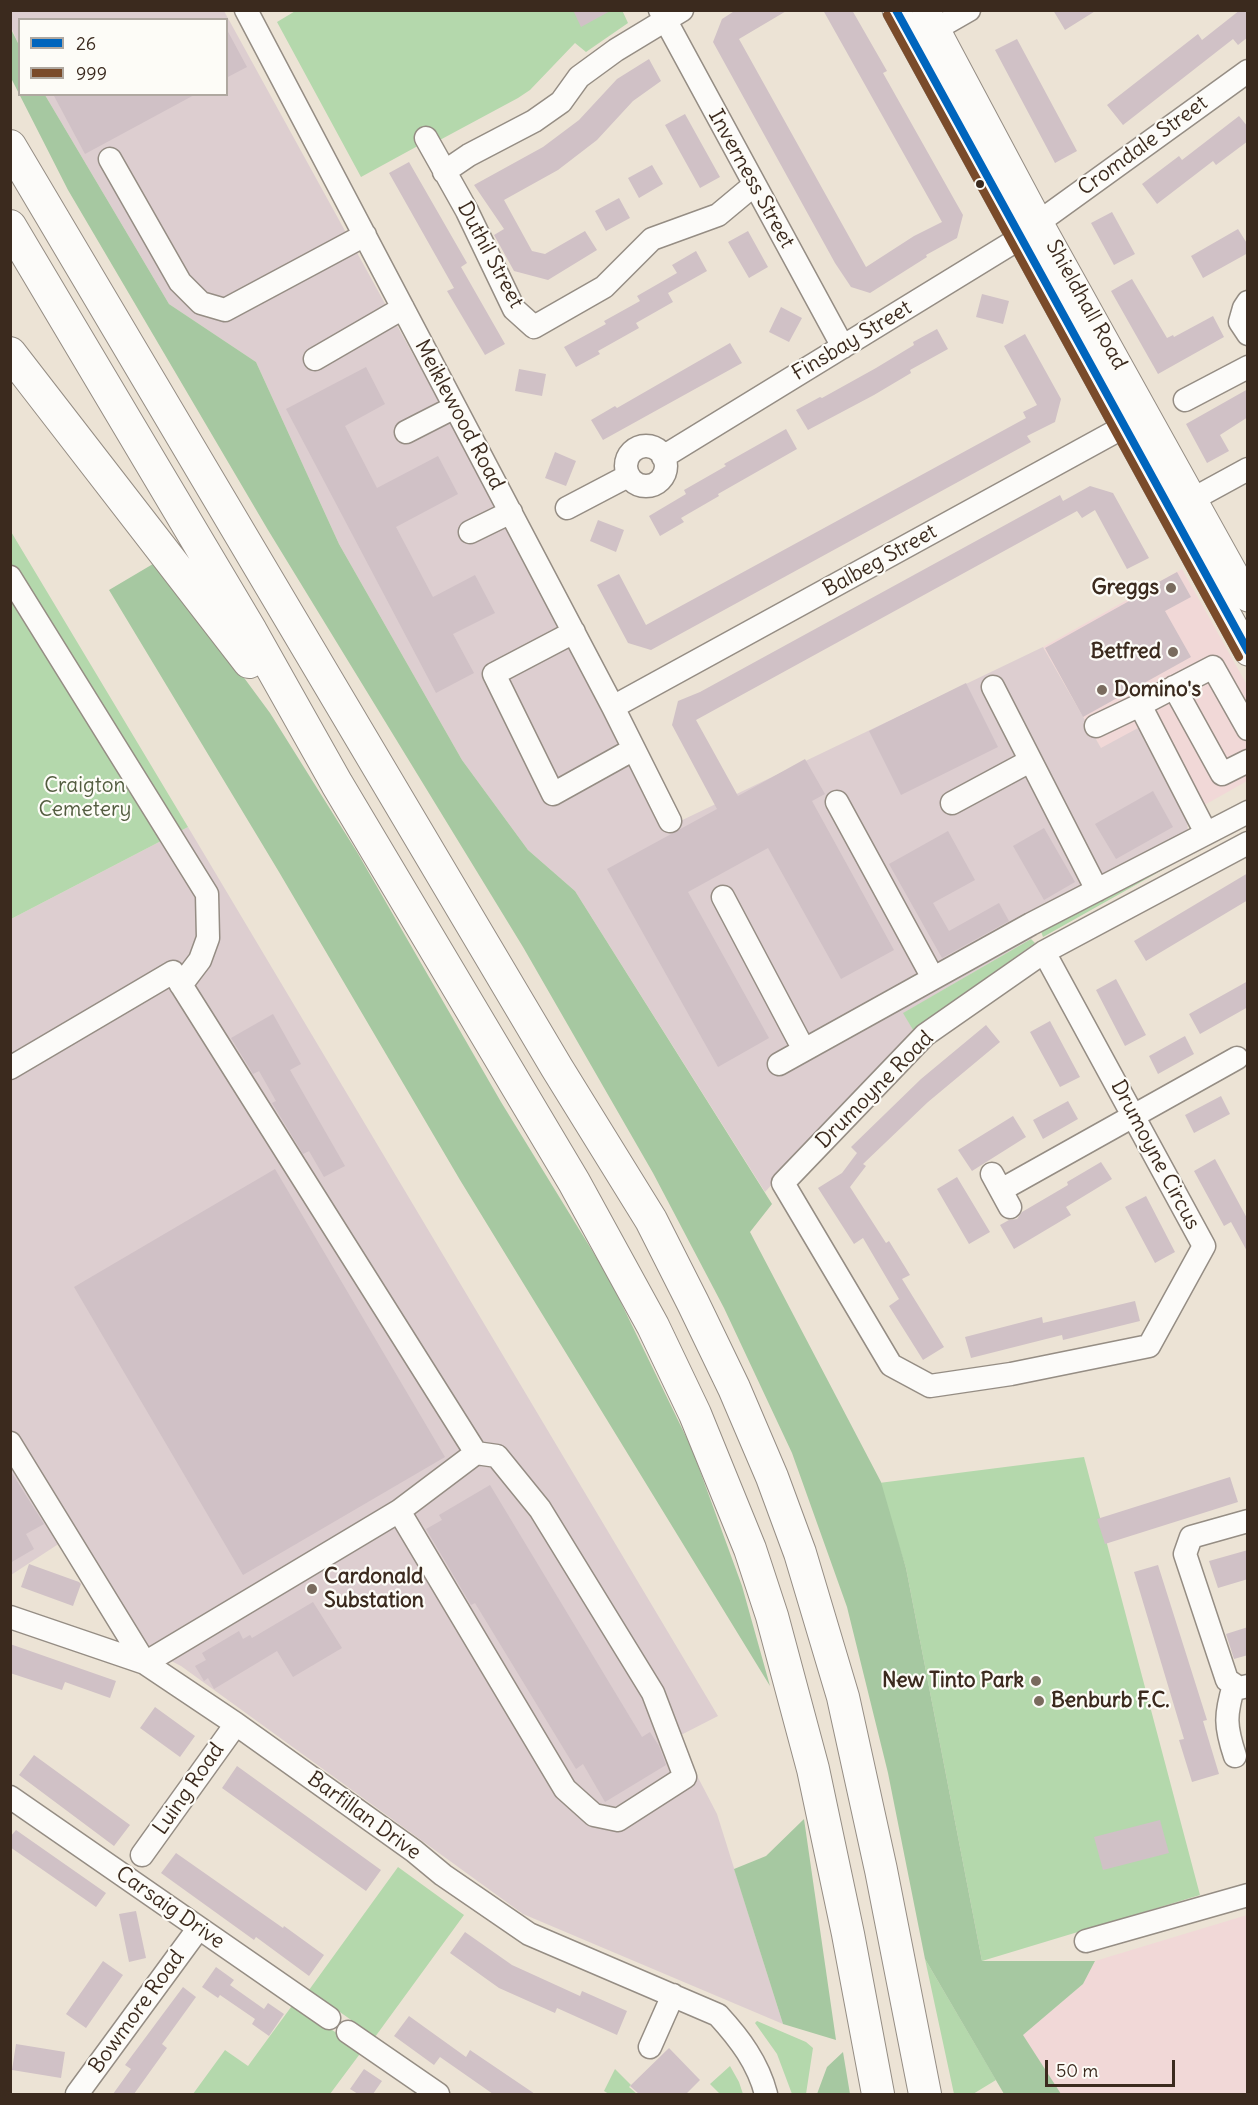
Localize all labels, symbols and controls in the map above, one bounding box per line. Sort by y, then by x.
legend [18,18,228,96]
text: 26 [76,32,96,55]
text: 999 [76,62,107,85]
street label: Cromdale Street [1073,91,1213,201]
street label: Inverness Street [702,105,800,253]
unlabelled marker [974,178,986,190]
street label: Duthil Street [451,198,529,312]
street label: Shieldhall Road [1040,236,1132,374]
street label: Finsbay Street [788,295,916,387]
street label: Meiklewood Road [409,336,509,494]
street label: Balbeg Street [819,519,941,603]
place label: Greggs [1092,575,1159,601]
marker: Greggs [1164,581,1178,595]
place label: Betfred [1090,639,1161,665]
marker: Betfred [1166,645,1180,659]
place label: Domino's [1114,677,1201,703]
marker: Domino's [1095,683,1109,697]
park label: Craigton Cemetery [39,773,131,823]
street label: Drumoyne Road [811,1026,939,1154]
street label: Drumoyne Circus [1105,1076,1205,1234]
place label: Cardonald Substation [324,1564,424,1614]
marker: Cardonald Substation [305,1582,319,1596]
place label: New Tinto Park [882,1668,1024,1694]
marker: New Tinto Park [1029,1674,1043,1688]
place label: Benburb F.C. [1051,1688,1170,1714]
marker: Benburb F.C. [1032,1694,1046,1708]
street label: Luing Road [148,1738,230,1840]
street label: Barfillan Drive [302,1766,426,1866]
street label: Carsaig Drive [111,1861,229,1955]
street label: Bowmore Road [84,1946,190,2078]
scale bar [1048,2048,1178,2086]
text: 50 m [1056,2059,1098,2082]

